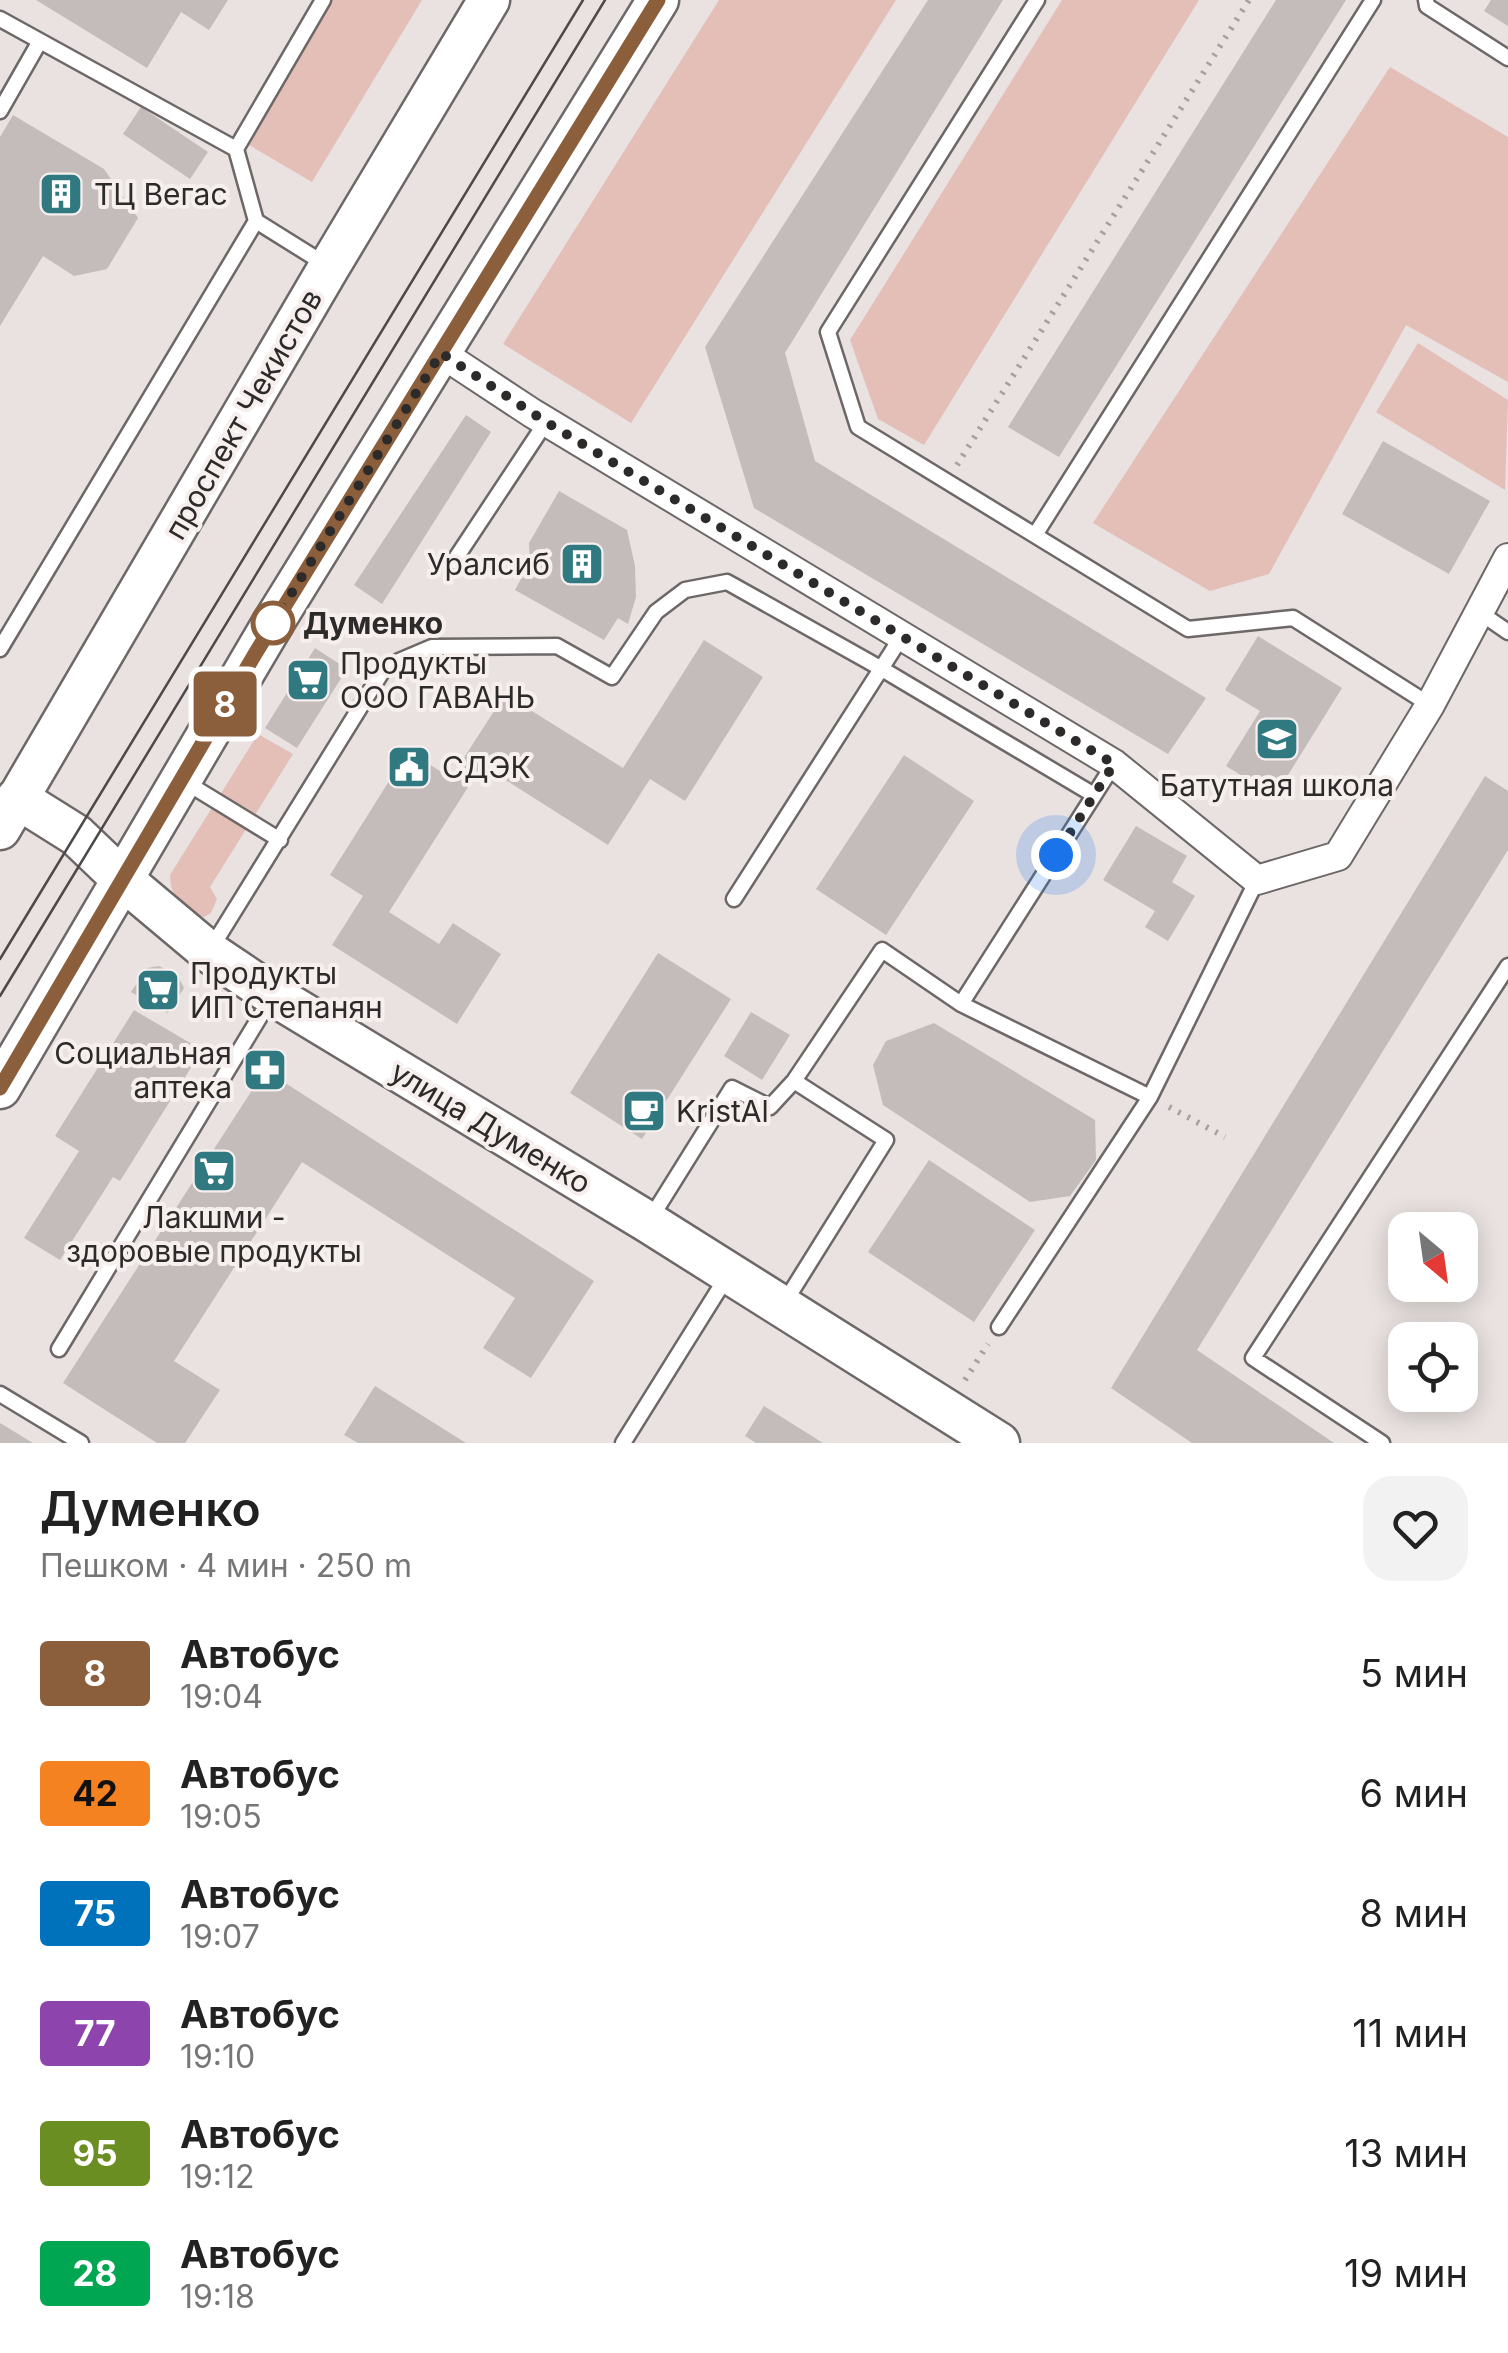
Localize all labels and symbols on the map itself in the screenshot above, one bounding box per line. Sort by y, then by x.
building icon: ТЦ Вегас [38,171,84,217]
place label: ТЦ Вегас [94,176,228,212]
street label: проспект Чекистов [157,282,329,546]
building icon: Уралсиб [559,541,605,587]
place label: Уралсиб [427,546,550,582]
marker: Думенко [252,602,294,644]
place label: Думенко [303,605,443,641]
place label: Продукты ООО ГАВАНЬ [340,645,535,715]
supermarket icon: Продукты ООО ГАВАНЬ [285,657,331,703]
line badge: 8 [192,672,258,736]
school or university icon: Батутная школа [1254,716,1300,762]
public building icon: СДЭК [386,744,432,790]
place label: СДЭК [442,749,531,785]
place label: Батутная школа [1160,767,1394,803]
your location [1031,830,1081,880]
place label: Продукты ИП Степанян [190,955,383,1025]
supermarket icon: Продукты ИП Степанян [135,967,181,1013]
place label: Социальная аптека [54,1035,232,1105]
pharmacy icon: Социальная аптека [242,1047,288,1093]
street label: улица Думенко [384,1053,598,1201]
cafe icon: KristAl [621,1088,667,1134]
place label: KristAl [676,1093,769,1129]
supermarket icon: Лакшми - здоровые продукты [191,1148,237,1194]
place label: Лакшми - здоровые продукты [66,1199,362,1269]
north arrow [1388,1212,1478,1302]

